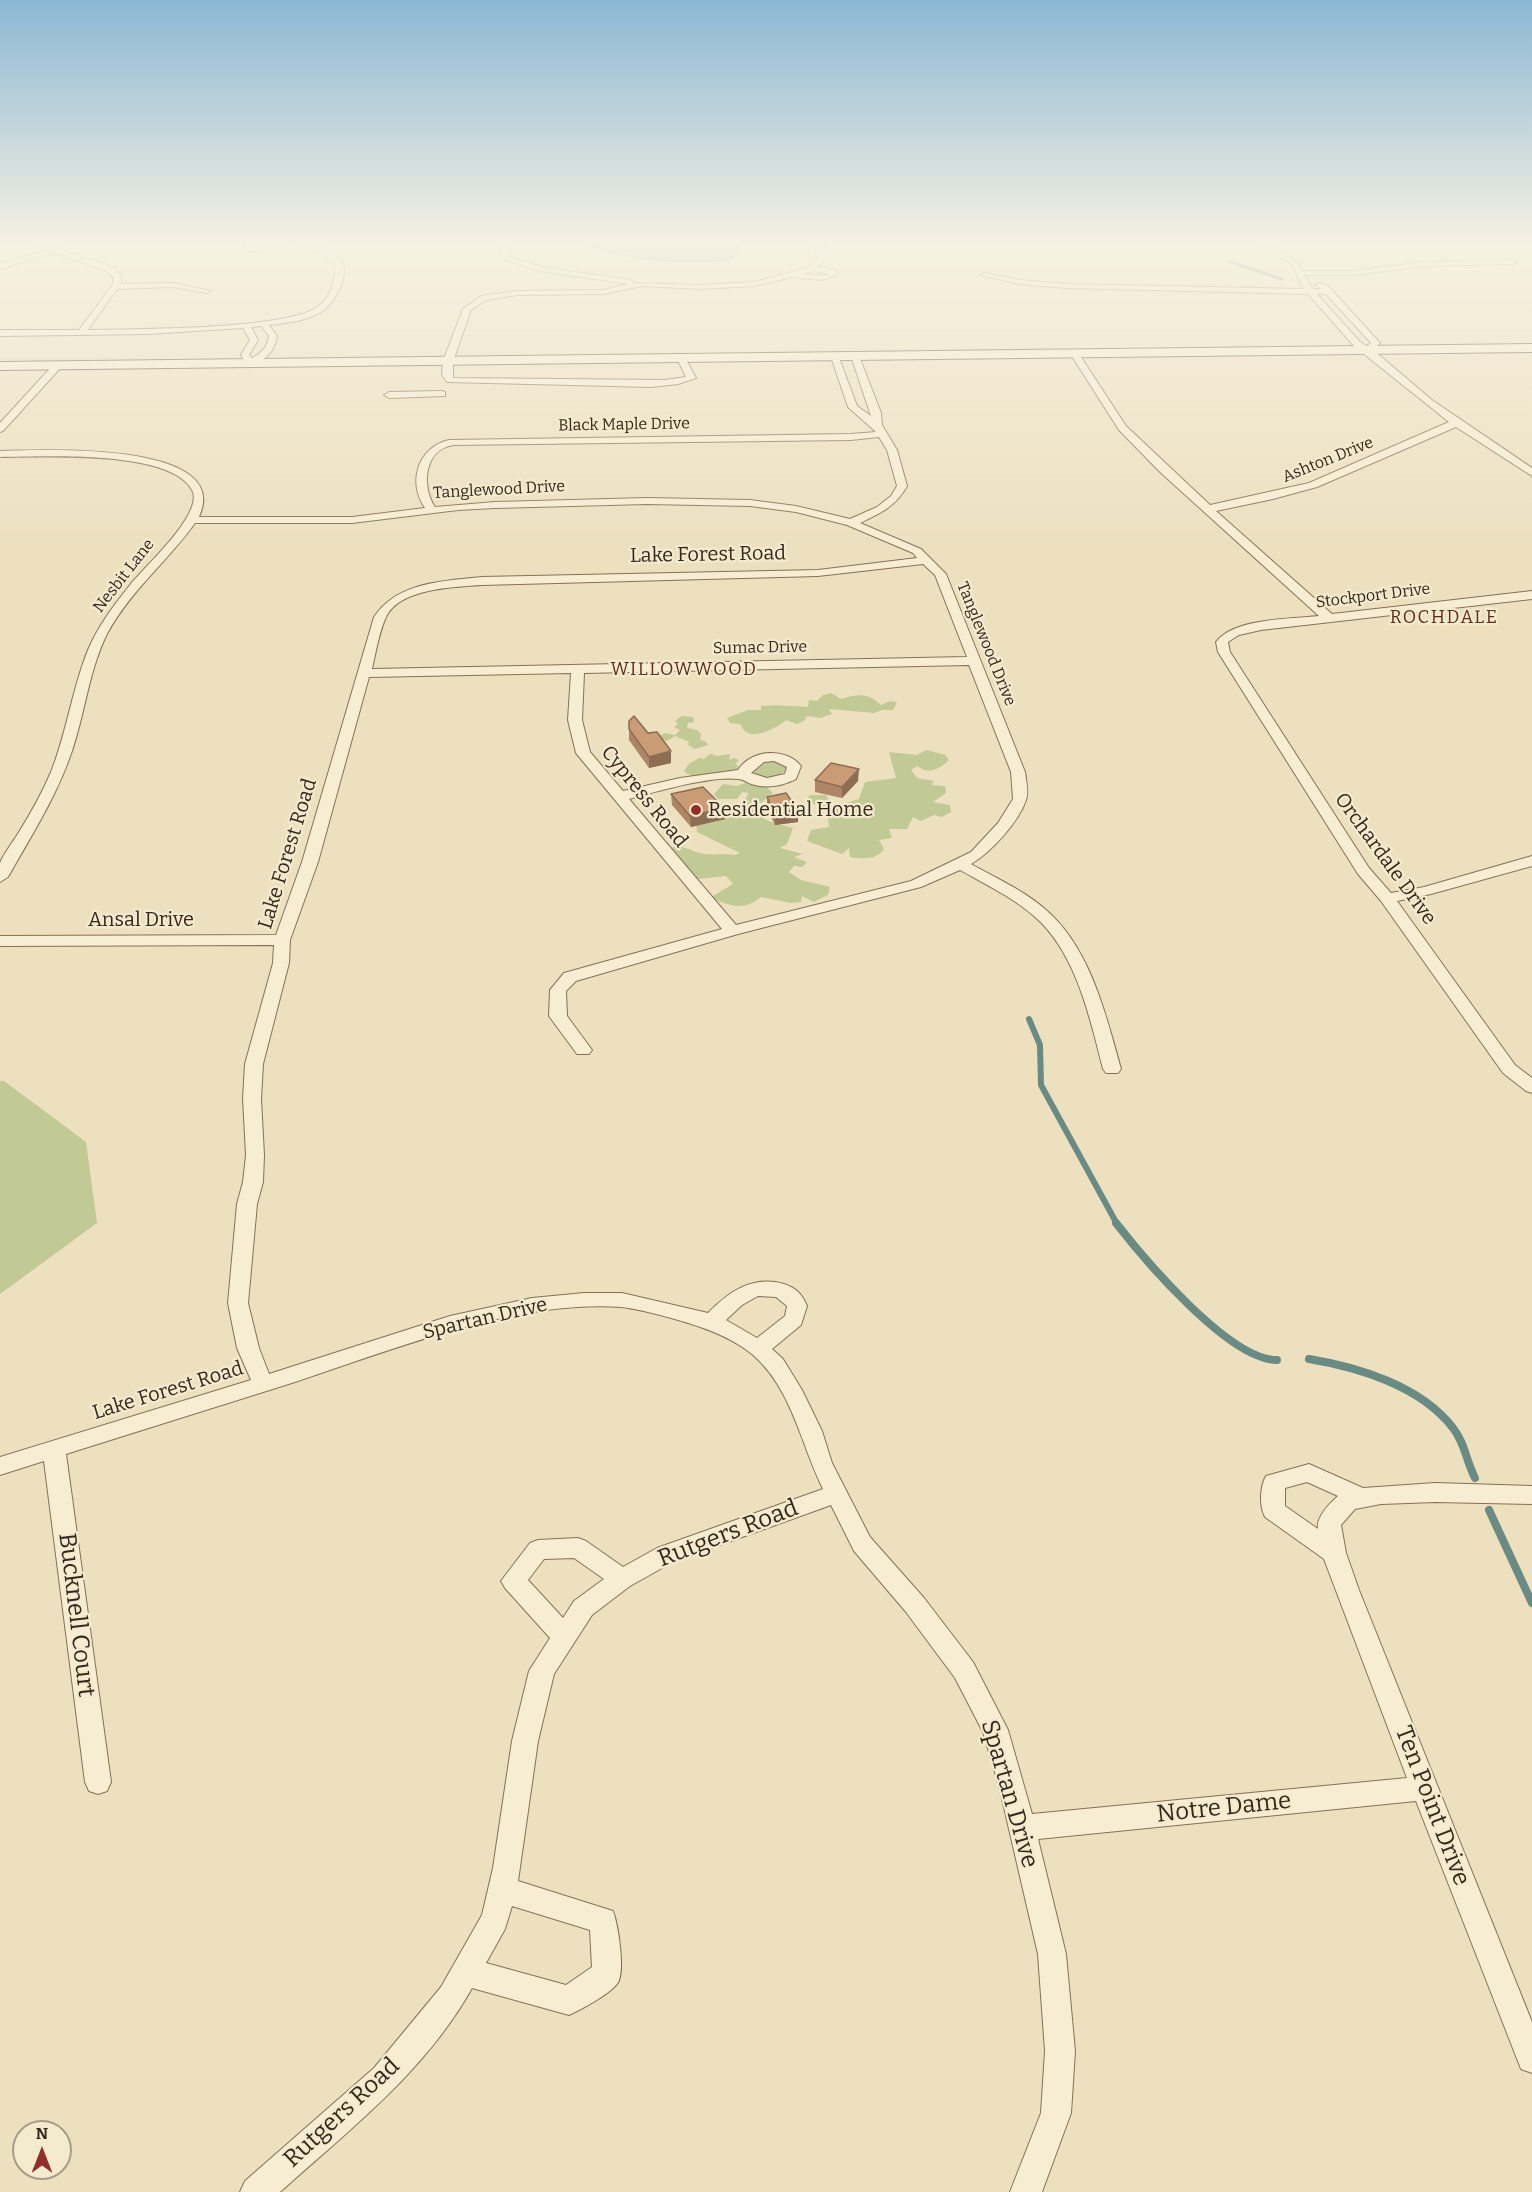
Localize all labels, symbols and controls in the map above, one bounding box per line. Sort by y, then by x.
street label: Black Maple Drive [558,414,690,436]
street label: Ashton Drive [1280,433,1376,487]
street label: Tanglewood Drive [433,477,565,503]
street label: Nesbit Lane [89,535,159,617]
street label: Lake Forest Road [630,542,786,568]
street label: Tanglewood Drive [952,579,1020,709]
street label: Stockport Drive [1315,579,1431,613]
district label: ROCHDALE [1390,607,1498,629]
street label: Sumac Drive [713,638,807,658]
district label: WILLOWWOOD [611,659,757,681]
street label: Cypress Road [596,741,692,853]
street label: Lake Forest Road [254,776,322,932]
street label: Orchardale Drive [1329,788,1441,930]
place label: Residential Home [708,798,873,822]
marker: Residential Home [689,803,703,817]
street label: Ansal Drive [88,908,194,932]
street label: Spartan Drive [420,1293,550,1345]
street label: Lake Forest Road [90,1357,246,1425]
street label: Rutgers Road [654,1494,802,1574]
street label: Bucknell Court [52,1531,100,1699]
street label: Spartan Drive [974,1717,1044,1871]
street label: Ten Point Drive [1388,1722,1476,1890]
street label: Notre Dame [1155,1787,1293,1829]
street label: Rutgers Road [278,2052,406,2174]
north arrow [12,2120,72,2180]
text: N [36,2124,48,2143]

